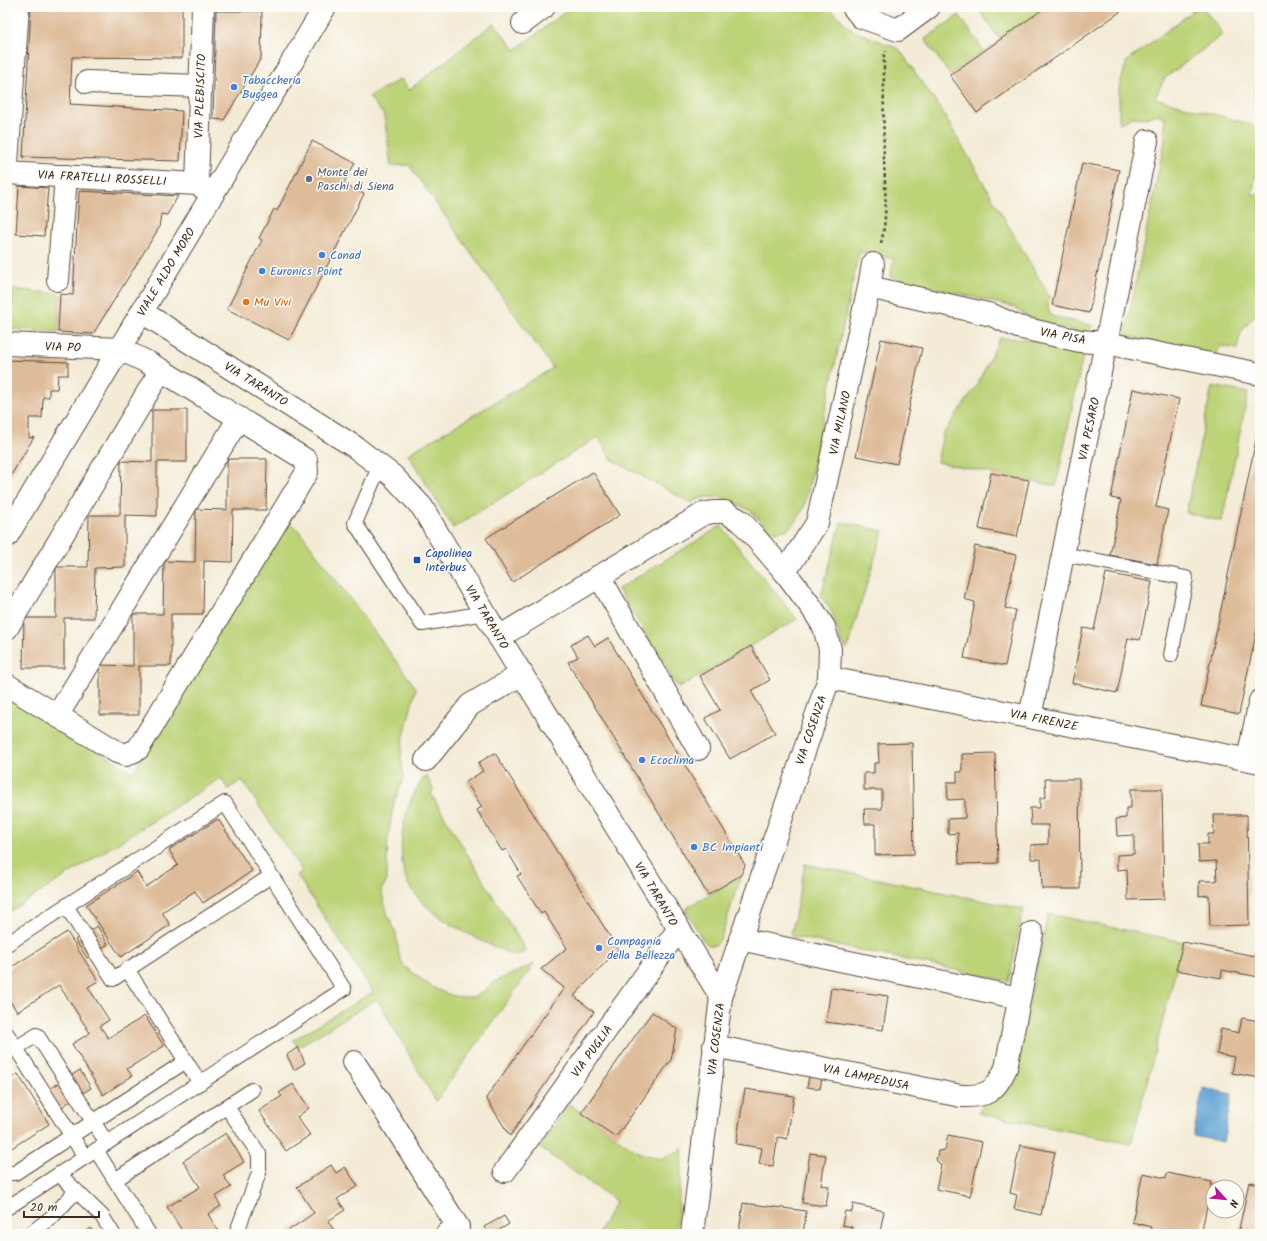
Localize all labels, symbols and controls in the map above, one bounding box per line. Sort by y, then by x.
street label: VIA PLEBISCITO [190,53,211,139]
place label: Tabaccheria Buggea [242,71,301,104]
marker: Tabaccheria Buggea [229,82,239,92]
place label: Monte dei Paschi di Siena [317,163,394,196]
street label: VIA FRATELLI ROSSELLI [37,166,167,191]
marker: Monte dei Paschi di Siena [304,174,314,184]
street label: VIALE ALDO MORO [132,224,201,320]
place label: Conad [330,246,362,265]
marker: Conad [317,250,327,260]
place label: Euronics Point [270,262,343,281]
marker: Euronics Point [257,266,267,276]
place label: Mu Vivi [254,293,292,312]
marker: Mu Vivi [241,297,251,307]
street label: VIA PISA [1038,323,1087,350]
street label: VIA PO [45,337,82,358]
street label: VIA TARANTO [220,357,292,412]
street label: VIA MILANO [824,389,857,457]
street label: VIA PESARO [1074,395,1106,462]
place label: Capolinea Interbus [425,544,473,577]
marker: Capolinea Interbus [412,555,422,565]
street label: VIA TARANTO [460,581,514,654]
street label: VIA COSENZA [791,693,832,768]
street label: VIA FIRENZE [1008,705,1080,737]
place label: Ecoclima [650,751,694,770]
marker: Ecoclima [637,755,647,765]
place label: BC Impianti [702,838,764,857]
marker: BC Impianti [689,842,699,852]
street label: VIA TARANTO [629,858,683,931]
place label: Compagnia della Bellezza [607,932,676,965]
marker: Compagnia della Bellezza [594,943,604,953]
street label: VIA COSENZA [703,1002,730,1076]
street label: VIA PUGLIA [567,1021,618,1081]
street label: VIA LAMPEDUSA [821,1059,911,1096]
north arrow [1205,1179,1245,1219]
scale bar [24,1193,99,1219]
text: N [1223,1196,1243,1210]
text: 20 m [30,1198,58,1217]

